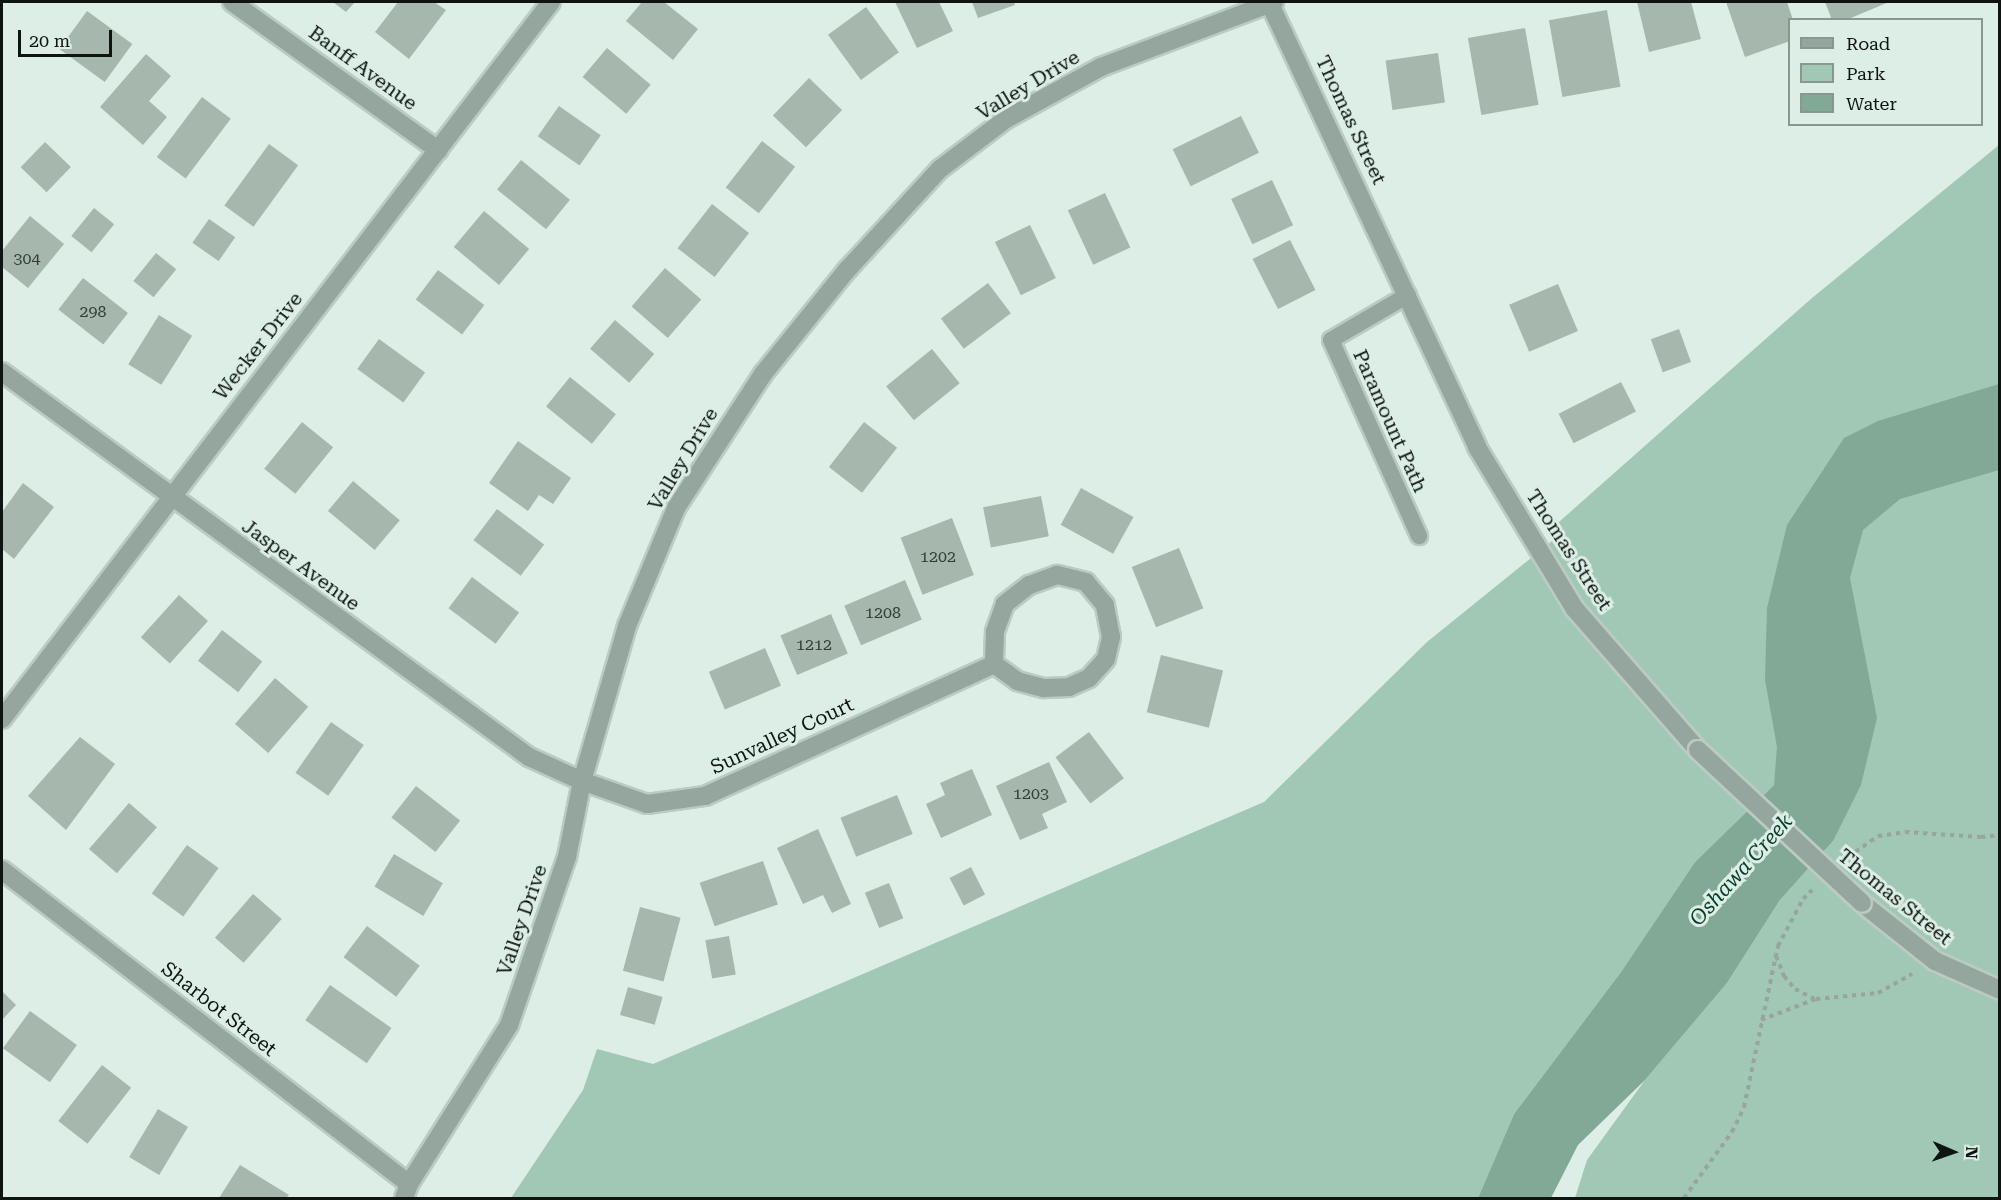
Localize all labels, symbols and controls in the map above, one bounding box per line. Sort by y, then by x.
scale bar [21,18,116,56]
legend [1788,18,1983,126]
street label: Banff Avenue [304,21,422,115]
text: 20 m [29,30,70,51]
text: Road [1846,33,1890,54]
street label: Valley Drive [972,45,1084,125]
street label: Thomas Street [1311,52,1391,188]
text: Park [1846,63,1886,84]
text: Water [1846,93,1897,114]
house number: 304 [14,249,40,269]
street label: Wecker Drive [208,287,308,405]
house number: 298 [80,302,106,322]
street label: Paramount Path [1348,346,1432,496]
street label: Valley Drive [643,403,723,515]
street label: Thomas Street [1521,485,1617,615]
street label: Jasper Avenue [237,514,365,616]
house number: 1202 [920,547,956,567]
house number: 1208 [865,603,901,623]
house number: 1212 [796,635,832,655]
street label: Sunvalley Court [707,692,857,780]
house number: 1203 [1013,784,1049,804]
water label: Oshawa Creek [1684,809,1798,931]
street label: Thomas Street [1833,844,1957,950]
street label: Valley Drive [492,861,552,979]
street label: Sharbot Street [157,957,281,1061]
north arrow [1923,1122,1983,1182]
text: N [1962,1146,1981,1159]

